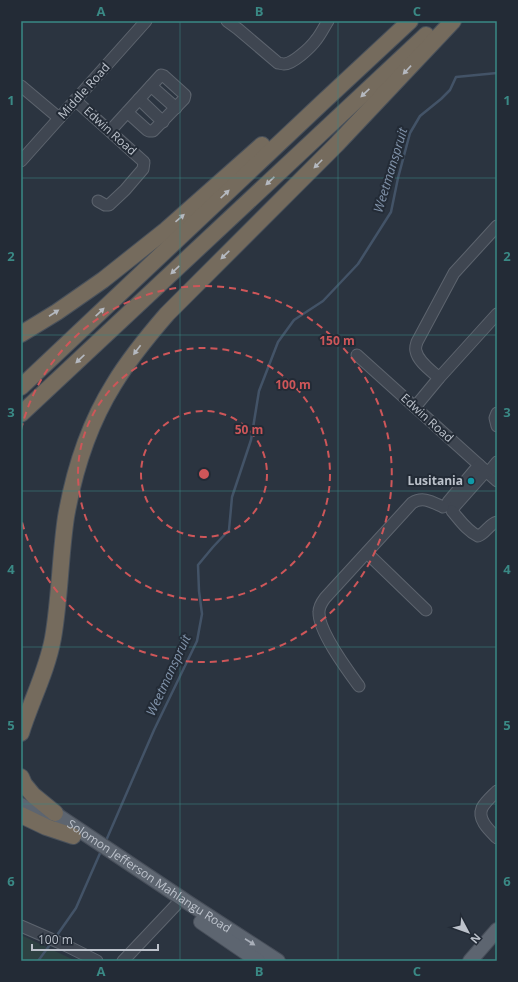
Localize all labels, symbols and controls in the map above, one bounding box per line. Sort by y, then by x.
text: A [97,2,106,20]
text: B [255,2,264,20]
text: C [413,2,421,20]
street label: Middle Road [54,59,113,122]
one-way arrow [403,65,412,75]
one-way arrow [360,88,370,97]
text: 1 [7,91,15,109]
text: 1 [503,91,511,109]
street label: Edwin Road [80,102,140,159]
water label: Weetmanspruit [369,125,412,215]
one-way arrow [313,159,322,169]
one-way arrow [265,177,275,186]
one-way arrow [221,190,230,199]
one-way arrow [174,213,185,222]
text: 2 [7,247,15,265]
text: 2 [503,247,511,265]
one-way arrow [220,250,230,260]
one-way arrow [170,265,180,275]
one-way arrow [95,307,105,317]
one-way arrow [49,309,59,317]
text: 150 m [319,332,355,349]
one-way arrow [133,345,141,356]
one-way arrow [75,354,85,364]
text: 100 m [275,376,311,393]
street label: Edwin Road [397,389,457,446]
text: 3 [7,403,15,421]
text: 3 [503,403,511,421]
text: 50 m [235,421,263,438]
centre of rings [197,467,211,481]
place label: Lusitania [407,472,463,489]
marker: Lusitania [466,476,476,486]
text: 4 [7,560,15,578]
text: 4 [503,560,511,578]
water label: Weetmanspruit [141,631,195,719]
text: 5 [7,716,15,734]
text: 5 [503,716,511,734]
street label: Solomon Jefferson Mahlangu Road [64,815,235,936]
text: 6 [7,872,15,890]
text: 6 [503,872,511,890]
north arrow [448,912,488,952]
scale bar [32,926,158,952]
text: 100 m [38,931,73,948]
text: N [467,931,485,947]
one-way arrow [244,939,255,946]
text: A [97,962,106,980]
text: B [255,962,264,980]
text: C [413,962,421,980]

